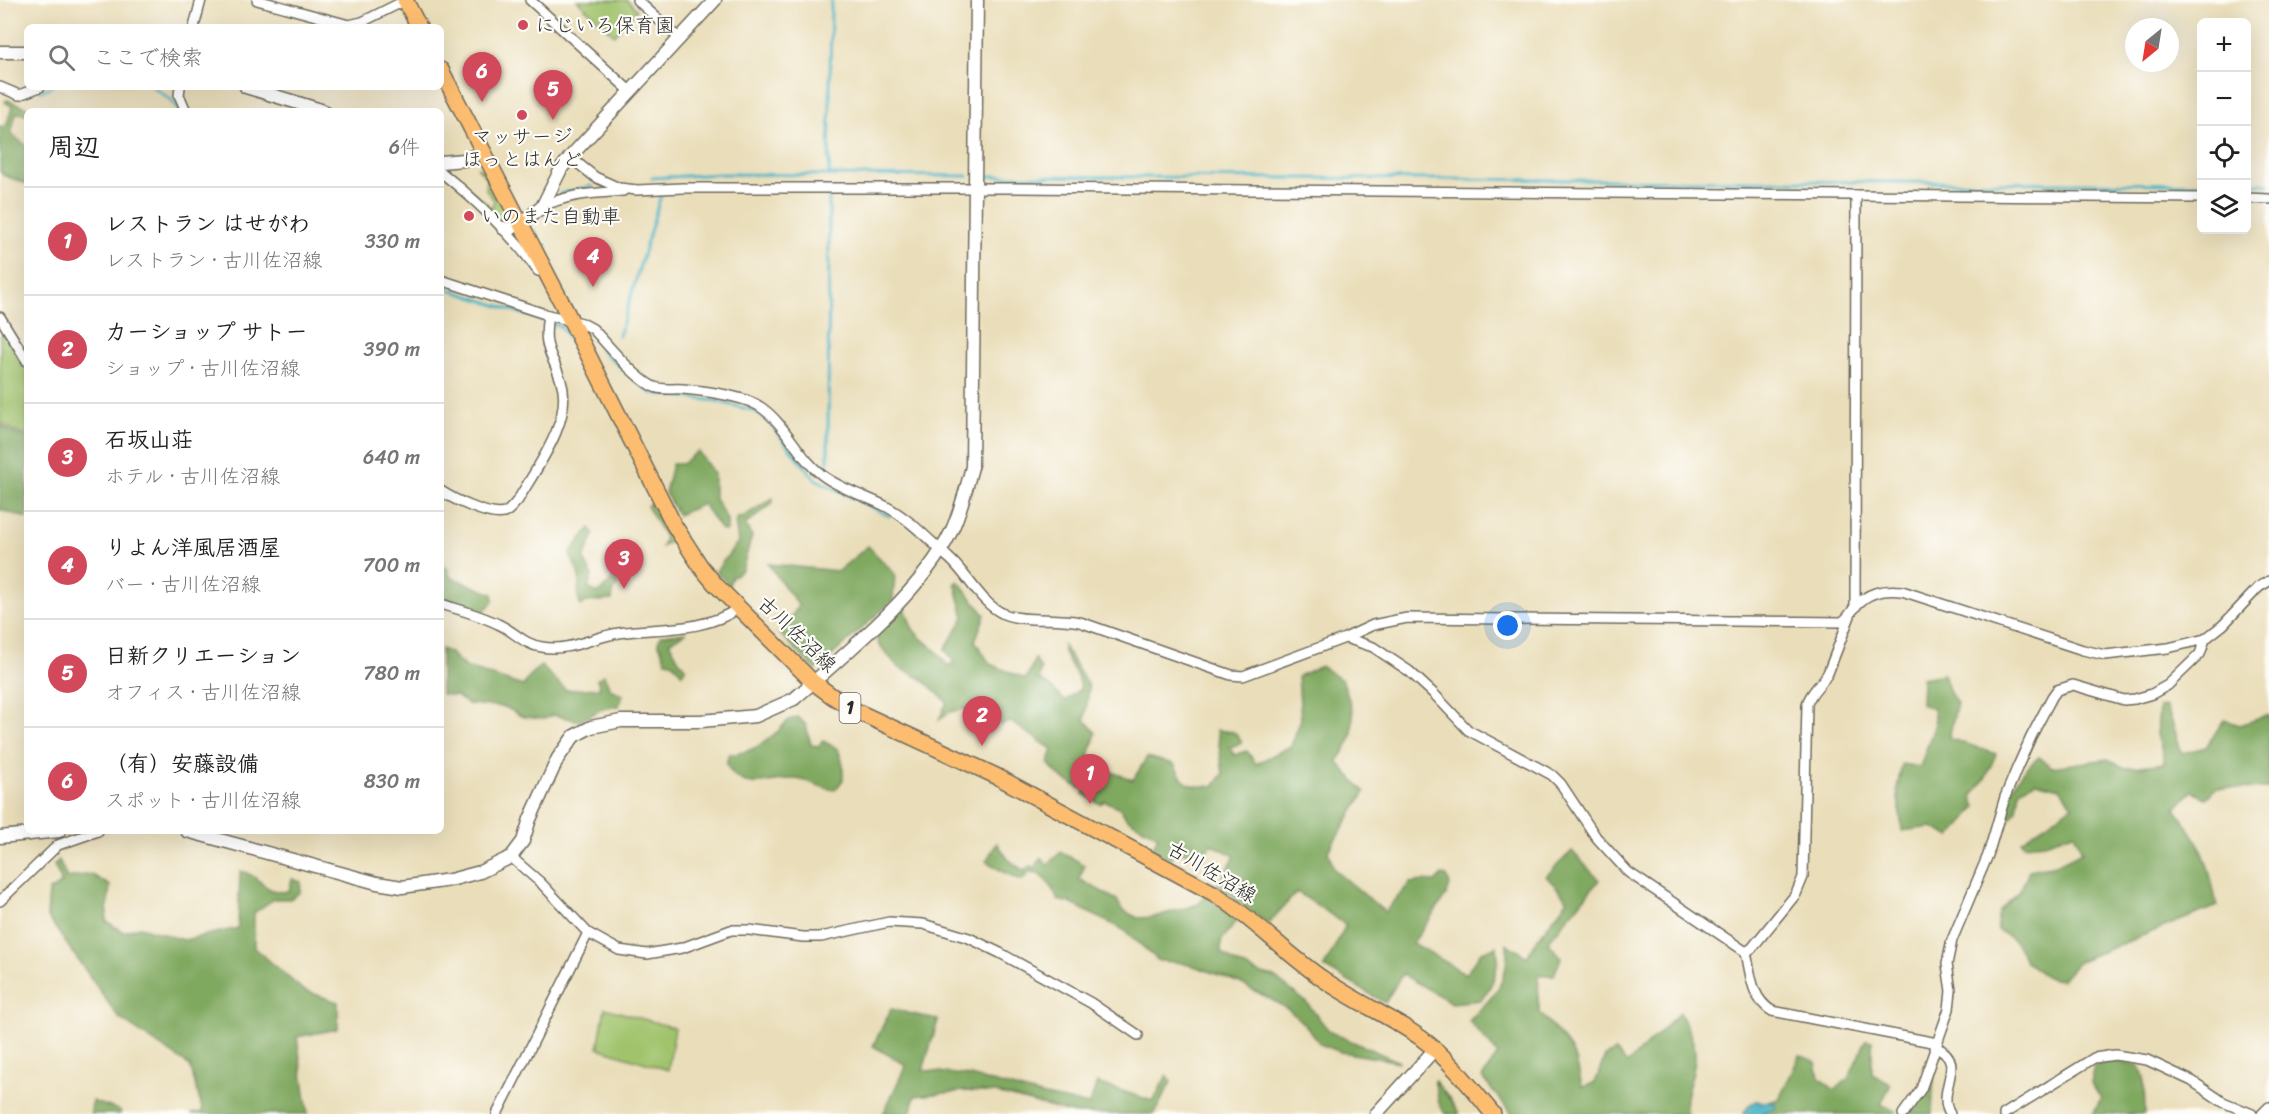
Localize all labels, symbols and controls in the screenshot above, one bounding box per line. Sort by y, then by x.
place label: にじいろ保育園 [535,8,675,43]
marker: にじいろ保育園 [516,18,530,32]
north arrow [2125,18,2179,72]
map controls [2197,18,2251,234]
button: + [2197,18,2251,72]
search box [24,24,444,90]
text: ここで検索 [93,38,203,77]
icon: search [45,41,78,74]
pin: 6 [462,52,502,102]
pin: 5 [534,70,572,120]
button: − [2197,72,2251,126]
marker: マッサージ ほっとはんど [515,108,529,122]
place label: マッサージ ほっとはんど [462,119,582,177]
text: 周辺 [48,124,100,170]
button: locate [2197,126,2251,180]
text: 6件 [389,130,420,165]
button: layers [2197,180,2251,234]
place label: いのまた自動車 [481,199,621,234]
text: レストラン はせがわ [105,204,310,243]
marker: いのまた自動車 [462,209,476,223]
text: 1 [63,224,72,259]
text: 330 m [365,224,420,259]
pin: 4 [574,238,612,287]
text: レストラン · 古川佐沼線 [105,243,322,278]
text: カーショップ サトー [105,312,307,351]
text: 2 [62,332,73,367]
text: 390 m [364,332,420,367]
text: ショップ · 古川佐沼線 [105,351,300,386]
text: 石坂山荘 [105,420,193,459]
text: 3 [62,440,73,475]
text: 640 m [363,440,420,475]
text: ホテル · 古川佐沼線 [105,459,280,494]
text: りよん洋風居酒屋 [105,528,281,567]
pin: 3 [604,540,644,589]
text: 4 [61,548,74,583]
text: 700 m [363,548,420,583]
text: バー · 古川佐沼線 [105,567,261,602]
street label: 古川佐沼線 [749,587,845,681]
your location [1493,611,1522,640]
text: 日新クリエーション [105,636,301,675]
text: 5 [61,656,74,691]
text: 780 m [363,656,420,691]
text: オフィス · 古川佐沼線 [105,675,301,710]
road number: 1 [840,693,860,723]
pin: 2 [962,696,1002,746]
text: （有）安藤設備 [105,744,259,783]
pin: 1 [1070,754,1110,804]
text: 6 [62,764,73,799]
text: 830 m [364,764,420,799]
text: スポット · 古川佐沼線 [105,783,301,818]
street label: 古川佐沼線 [1160,831,1264,913]

